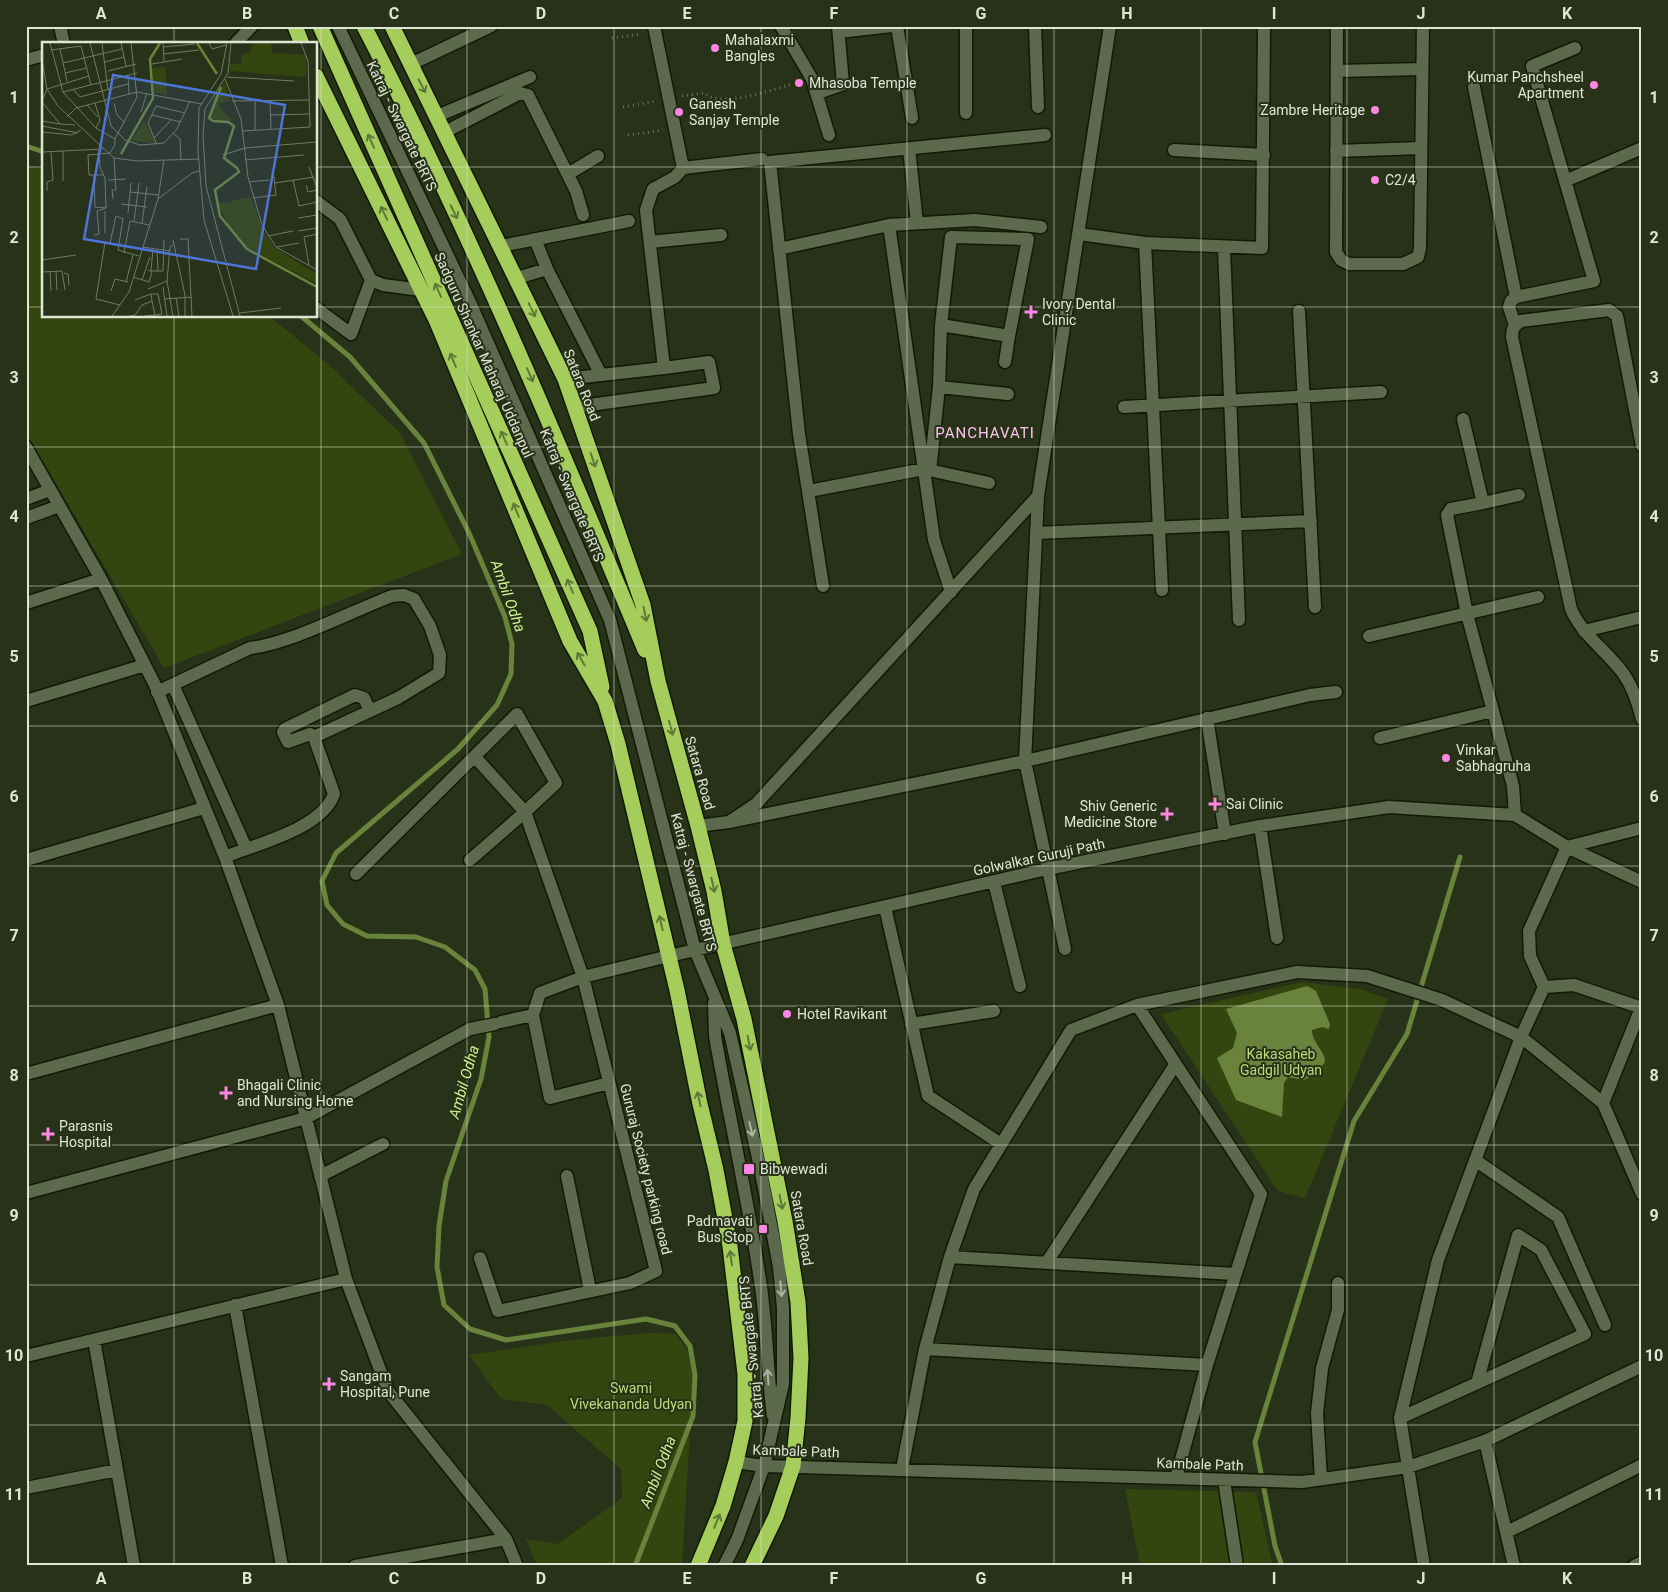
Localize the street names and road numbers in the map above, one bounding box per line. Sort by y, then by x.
street label: Katraj - Swargate BRTS [364,58,440,194]
street label: Sadguru Shankar Maharaj Uddanpul [431,250,537,460]
street label: Satara Road [560,347,604,423]
street label: Katraj - Swargate BRTS [537,426,607,564]
street label: Satara Road [682,734,718,812]
street label: Katraj - Swargate BRTS [668,811,720,953]
street label: Golwalkar Guruji Path [972,835,1106,879]
street label: Gururaj Society parking road [617,1082,675,1256]
street label: Satara Road [788,1189,816,1267]
street label: Katraj - Swargate BRTS [736,1275,766,1419]
street label: Kambale Path [752,1441,840,1461]
street label: Kambale Path [1156,1454,1244,1474]

